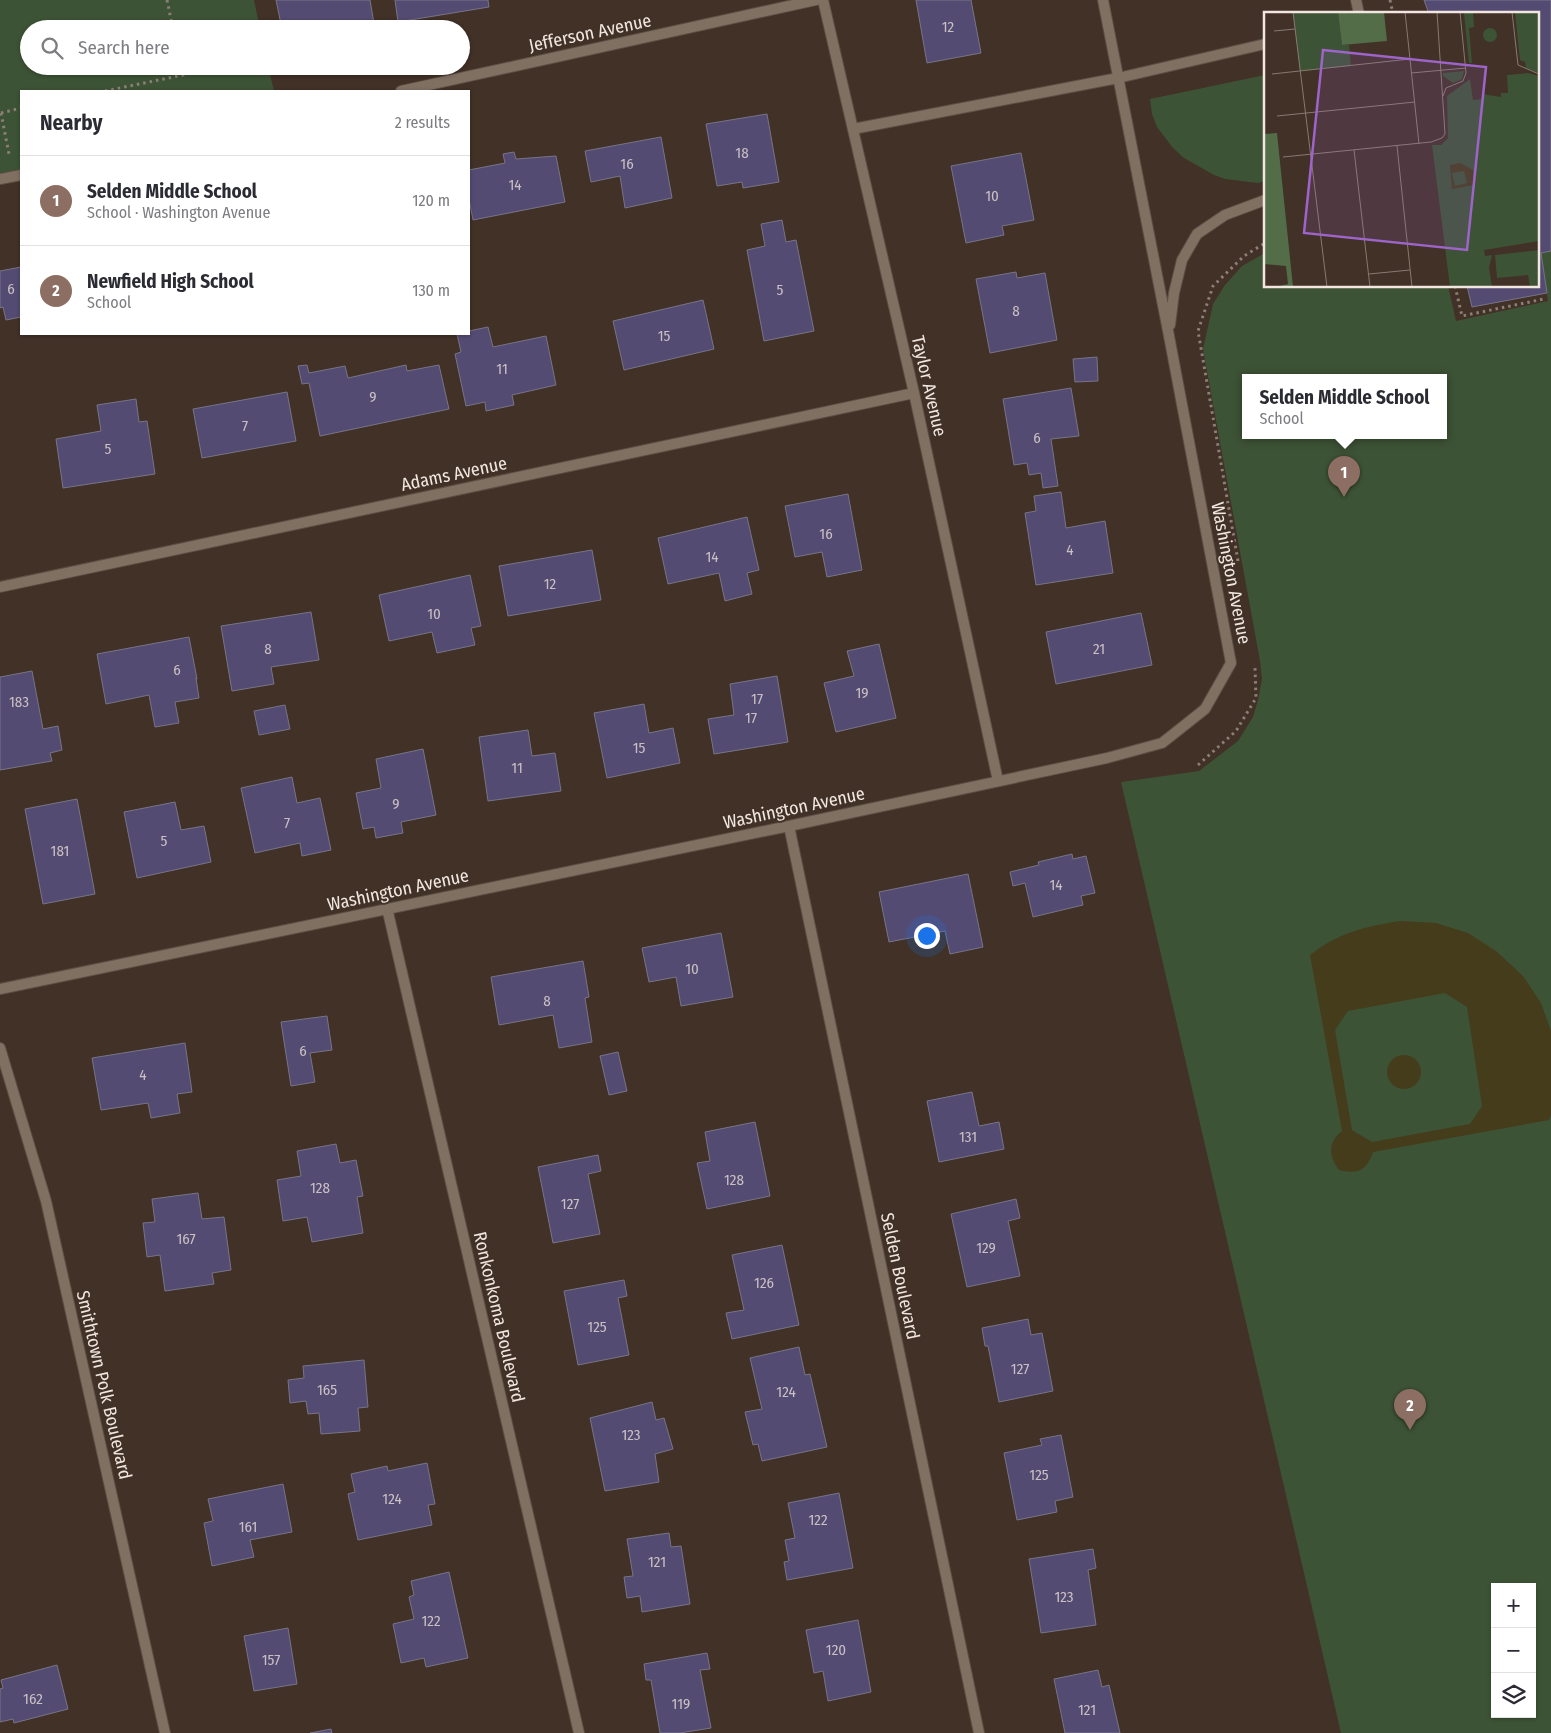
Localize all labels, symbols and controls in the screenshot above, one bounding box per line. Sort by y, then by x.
street label: Jefferson Avenue [527,9,653,57]
inset map [1264,12,1538,288]
house number: 12 [942,18,955,36]
search box [20,20,470,75]
icon: search [38,34,66,62]
text: Search here [78,36,170,59]
text: Nearby [40,110,102,136]
text: 2 results [395,113,450,132]
house number: 18 [735,144,749,162]
house number: 16 [620,155,634,173]
house number: 14 [508,176,522,194]
text: Selden Middle School [87,180,257,203]
house number: 10 [985,187,999,205]
text: 1 [53,191,59,210]
text: 120 m [412,191,450,210]
text: School · Washington Avenue [87,203,270,222]
text: Newfield High School [87,270,254,293]
house number: 6 [7,280,15,298]
text: 2 [52,281,60,300]
text: 130 m [412,281,450,300]
house number: 5 [777,281,784,299]
text: School [87,293,131,312]
house number: 8 [1012,302,1020,320]
house number: 15 [658,327,670,345]
street label: Taylor Avenue [907,333,951,439]
house number: 11 [496,360,508,378]
popup [1242,374,1447,439]
text: Selden Middle School [1259,386,1430,409]
house number: 9 [369,388,377,406]
text: School [1259,409,1304,428]
house number: 7 [242,417,248,435]
house number: 6 [1033,429,1041,447]
house number: 5 [105,440,112,458]
street label: Adams Avenue [399,452,509,496]
pin: 1 [1328,456,1360,497]
street label: Washington Avenue [1206,500,1256,646]
house number: 16 [819,525,833,543]
house number: 4 [1066,541,1074,559]
house number: 14 [705,548,719,566]
house number: 12 [544,575,557,593]
house number: 10 [427,605,441,623]
house number: 8 [264,640,272,658]
house number: 21 [1093,640,1105,658]
house number: 6 [173,661,181,679]
house number: 19 [855,684,869,702]
house number: 17 [751,690,763,708]
house number: 183 [9,693,29,711]
house number: 17 [745,709,757,727]
house number: 15 [633,739,645,757]
house number: 11 [511,759,523,777]
street label: Washington Avenue [721,782,867,834]
house number: 9 [392,795,400,813]
house number: 7 [284,814,290,832]
house number: 5 [161,832,168,850]
house number: 181 [51,842,69,860]
street label: Washington Avenue [325,864,471,916]
house number: 14 [1049,876,1063,894]
your location [914,923,940,949]
house number: 10 [685,960,699,978]
house number: 8 [543,992,551,1010]
house number: 6 [299,1042,307,1060]
house number: 4 [139,1066,147,1084]
house number: 131 [959,1128,977,1146]
house number: 128 [724,1171,744,1189]
house number: 128 [310,1179,330,1197]
house number: 127 [561,1195,579,1213]
street label: Selden Boulevard [876,1211,924,1341]
house number: 167 [176,1230,196,1248]
street label: Ronkonkoma Boulevard [469,1230,529,1404]
house number: 129 [976,1239,996,1257]
house number: 126 [754,1274,774,1292]
street label: Smithtown Polk Boulevard [72,1288,136,1482]
house number: 125 [587,1318,607,1336]
house number: 127 [1011,1360,1029,1378]
house number: 165 [317,1381,337,1399]
house number: 124 [776,1383,796,1401]
pin: 2 [1394,1389,1426,1430]
house number: 123 [621,1426,641,1444]
house number: 125 [1029,1466,1049,1484]
house number: 124 [382,1490,402,1508]
house number: 122 [808,1511,828,1529]
house number: 161 [239,1518,257,1536]
house number: 121 [648,1553,666,1571]
map controls [1491,1583,1536,1718]
button: + [1491,1583,1536,1628]
house number: 123 [1054,1588,1074,1606]
house number: 122 [421,1612,441,1630]
button: − [1491,1628,1536,1673]
house number: 120 [826,1641,846,1659]
house number: 157 [262,1651,280,1669]
button: layers [1491,1673,1536,1718]
house number: 162 [23,1690,43,1708]
house number: 119 [672,1695,690,1713]
house number: 121 [1078,1701,1096,1719]

